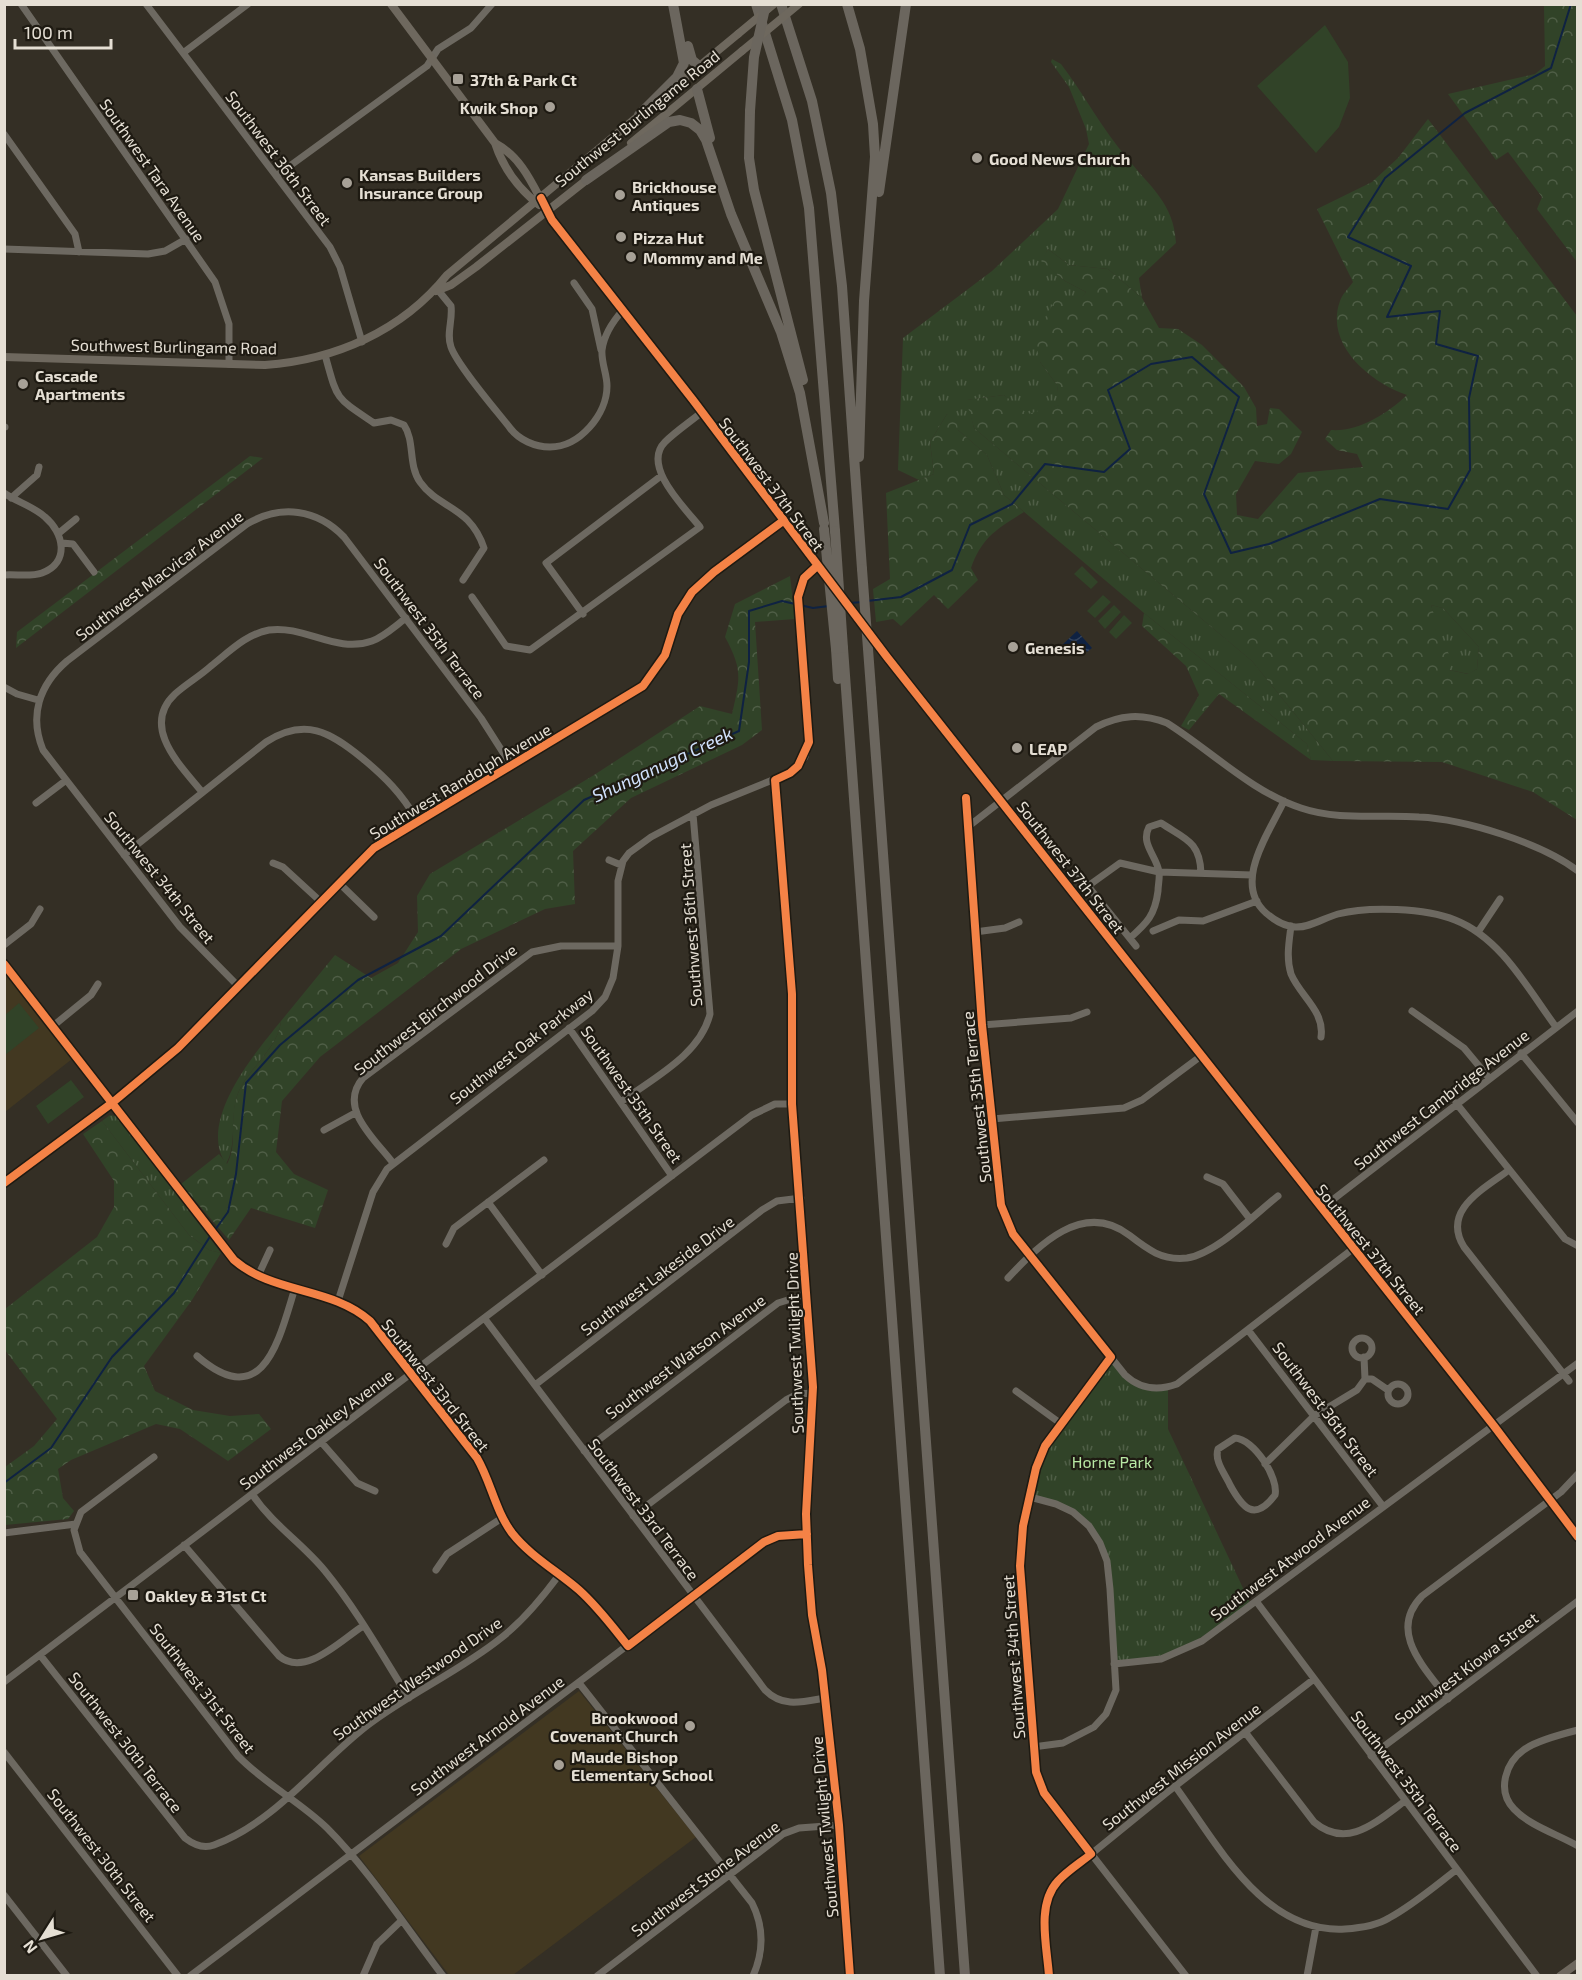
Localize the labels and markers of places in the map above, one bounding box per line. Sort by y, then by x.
place label: 37th & Park Ct [470,70,577,89]
marker: 37th & Park Ct [451,72,465,86]
place label: Kwik Shop [460,98,538,117]
marker: Kwik Shop [543,100,557,114]
place label: Good News Church [989,149,1130,168]
marker: Good News Church [970,151,984,165]
place label: Kansas Builders Insurance Group [359,165,483,202]
marker: Kansas Builders Insurance Group [340,176,354,190]
place label: Brickhouse Antiques [632,177,717,214]
marker: Brickhouse Antiques [613,188,627,202]
place label: Pizza Hut [633,228,704,247]
marker: Pizza Hut [614,230,628,244]
place label: Mommy and Me [643,248,763,268]
marker: Mommy and Me [624,250,638,264]
place label: Cascade Apartments [35,366,125,403]
marker: Cascade Apartments [16,377,30,391]
place label: Genesis [1025,638,1084,657]
marker: Genesis [1006,640,1020,654]
place label: LEAP [1029,739,1067,758]
marker: LEAP [1010,741,1024,755]
place label: Oakley & 31st Ct [145,1586,267,1606]
marker: Oakley & 31st Ct [126,1588,140,1602]
place label: Brookwood Covenant Church [550,1708,678,1745]
marker: Brookwood Covenant Church [683,1719,697,1733]
place label: Maude Bishop Elementary School [571,1747,714,1785]
marker: Maude Bishop Elementary School [552,1758,566,1772]

